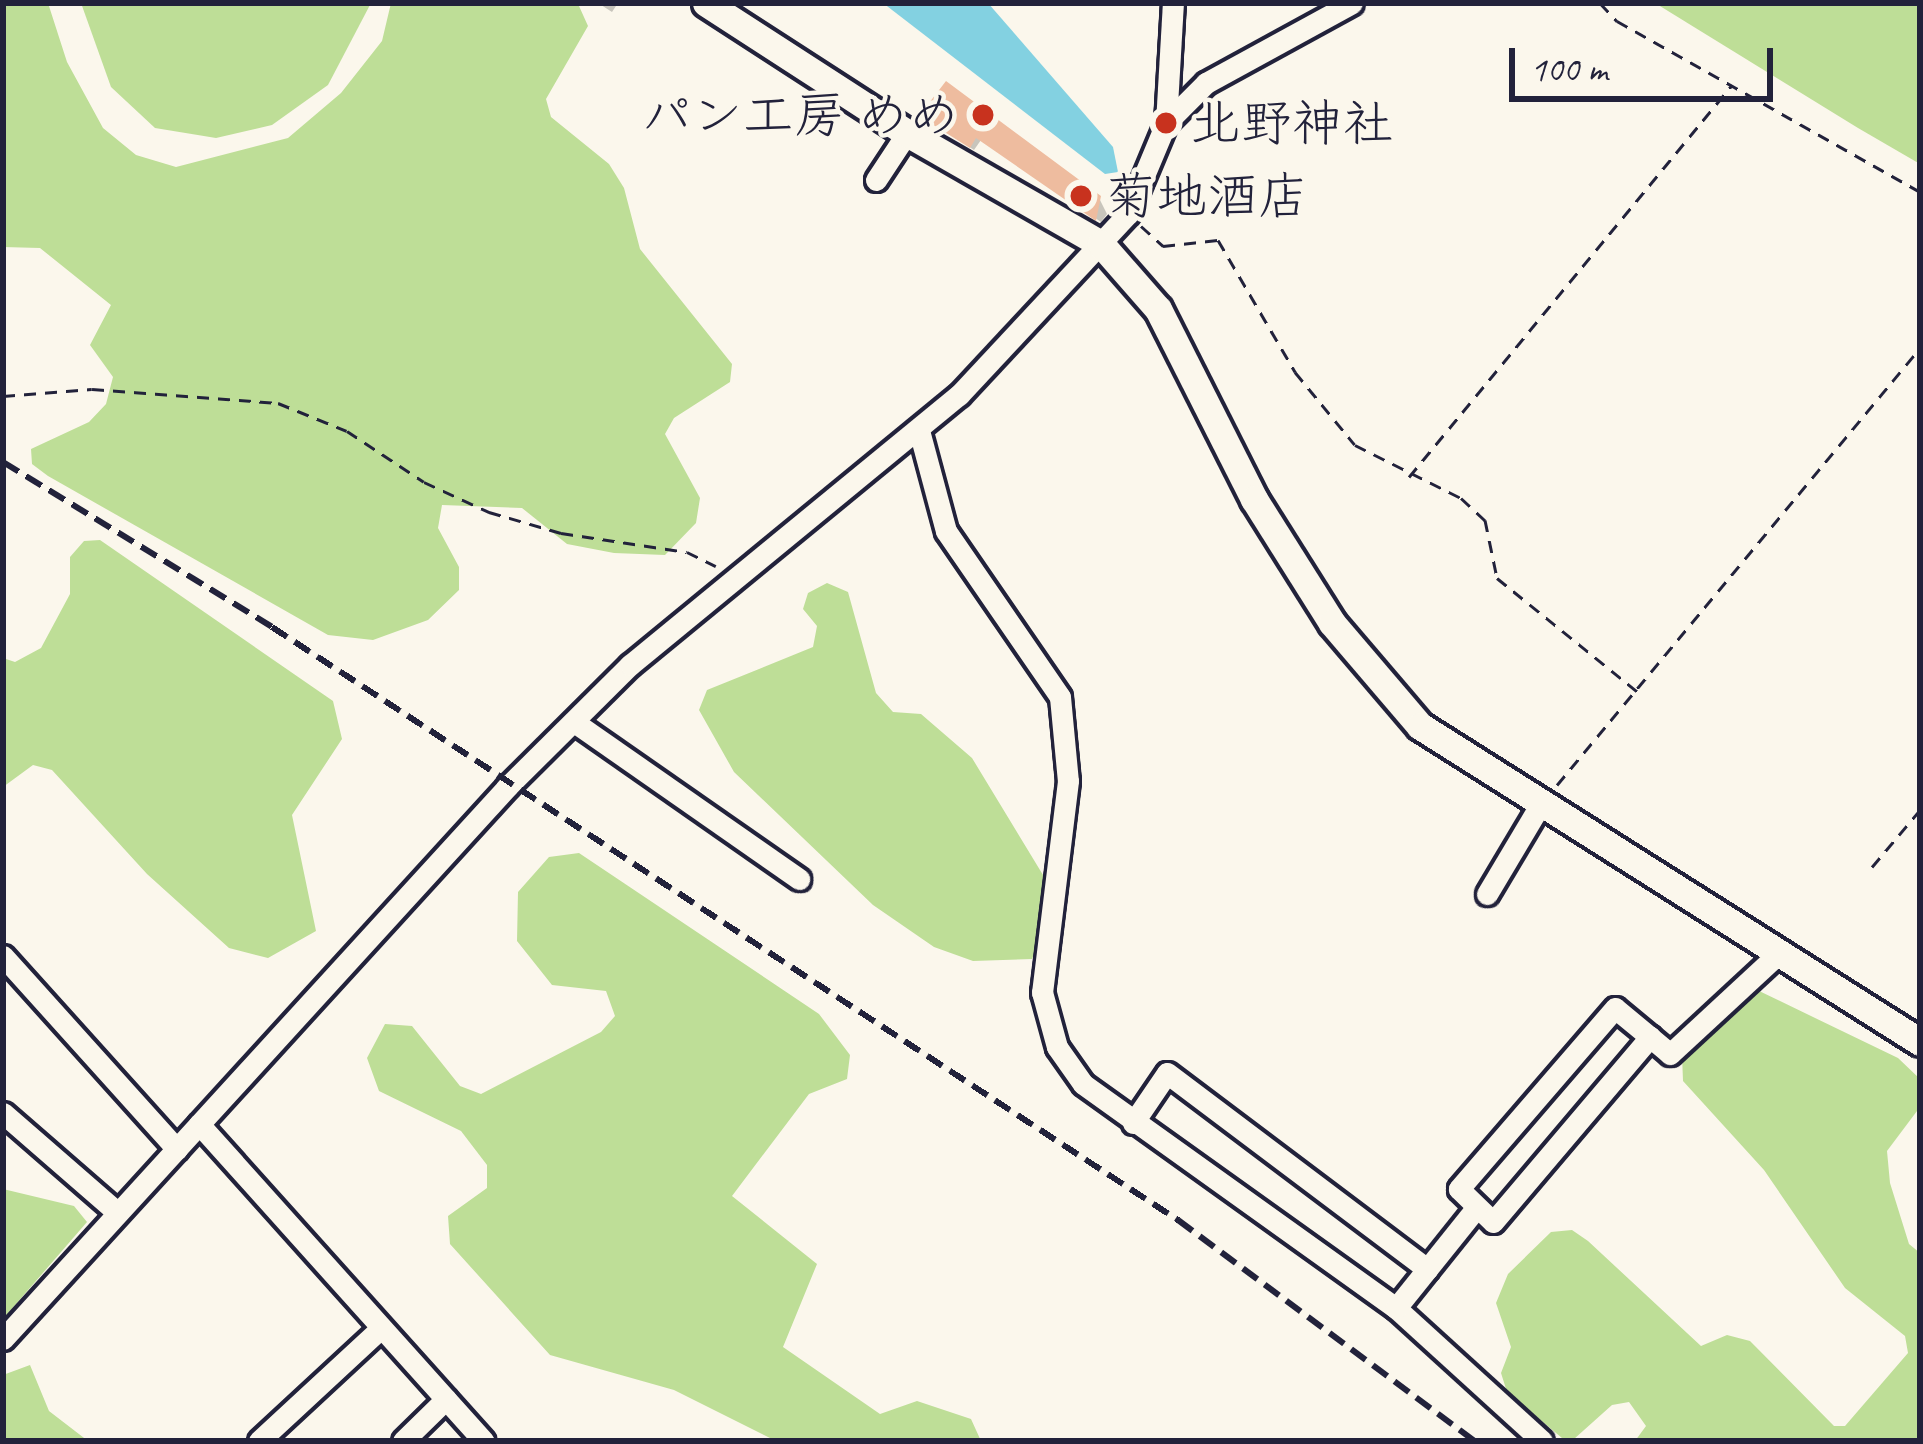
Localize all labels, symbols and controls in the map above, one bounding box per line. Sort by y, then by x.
scale bar [1515,24,1779,98]
text: 100 m [1530,46,1607,92]
place label: パン工房 めめ [641,84,959,146]
place label: 北野神社 [1190,92,1394,154]
marker: パン工房 めめ [970,102,996,128]
marker: 北野神社 [1153,110,1179,136]
place label: 菊地酒店 [1105,165,1309,227]
marker: 菊地酒店 [1068,183,1094,209]

